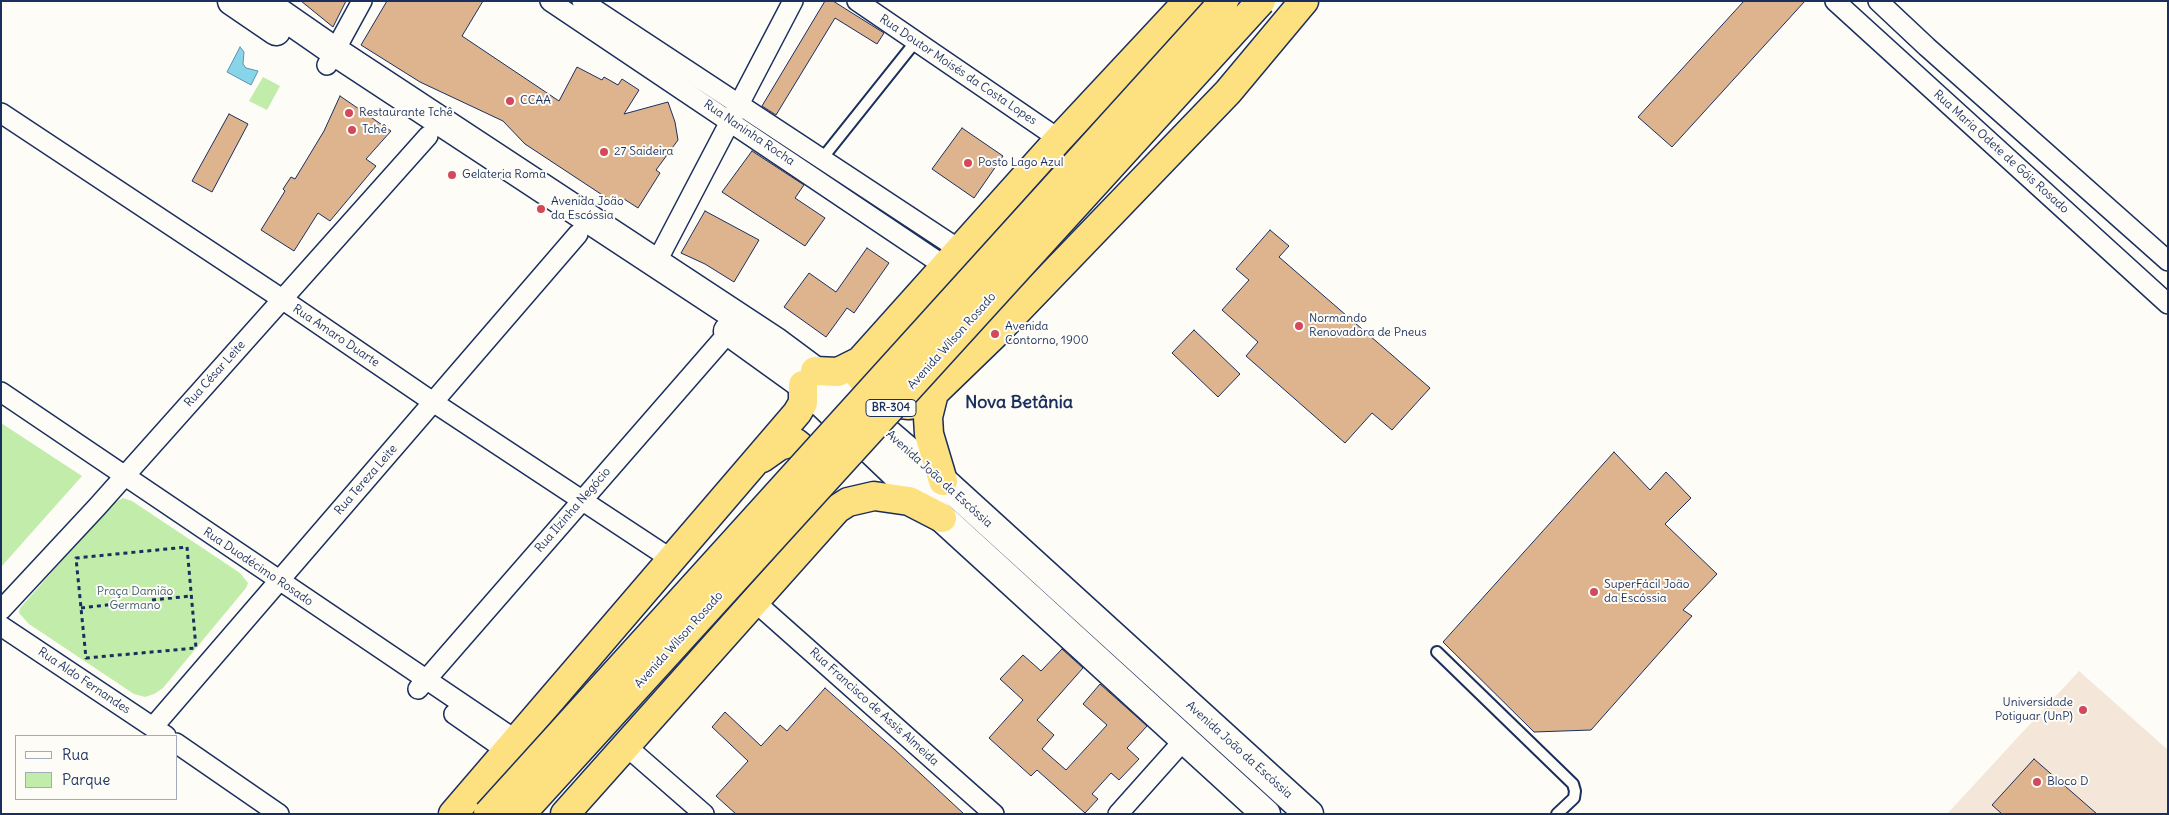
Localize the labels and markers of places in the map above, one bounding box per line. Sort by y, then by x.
place label: CCAA [520,94,551,108]
marker: CCAA [504,95,516,107]
place label: Restaurante Tchê [359,106,453,120]
marker: Restaurante Tchê [343,107,355,119]
place label: Tchê [362,123,387,137]
marker: Tchê [346,124,358,136]
place label: 27 Saideira [614,145,673,159]
marker: 27 Saideira [598,146,610,158]
place label: Posto Lago Azul [978,156,1063,170]
marker: Posto Lago Azul [962,157,974,169]
place label: Gelateria Roma [462,168,546,182]
marker: Gelateria Roma [446,169,458,181]
place label: Avenida João da Escóssia [551,195,624,223]
marker: Avenida João da Escóssia [535,203,547,215]
place label: Normando Renovadora de Pneus [1309,312,1427,340]
place label: Avenida Contorno, 1900 [1005,320,1089,348]
marker: Normando Renovadora de Pneus [1293,320,1305,332]
marker: Avenida Contorno, 1900 [989,328,1001,340]
place label: SuperFácil João da Escóssia [1604,578,1690,606]
marker: SuperFácil João da Escóssia [1588,586,1600,598]
place label: Universidade Potiguar (UnP) [1995,696,2073,724]
marker: Universidade Potiguar (UnP) [2077,704,2089,716]
place label: Bloco D [2047,775,2088,789]
marker: Bloco D [2031,776,2043,788]

